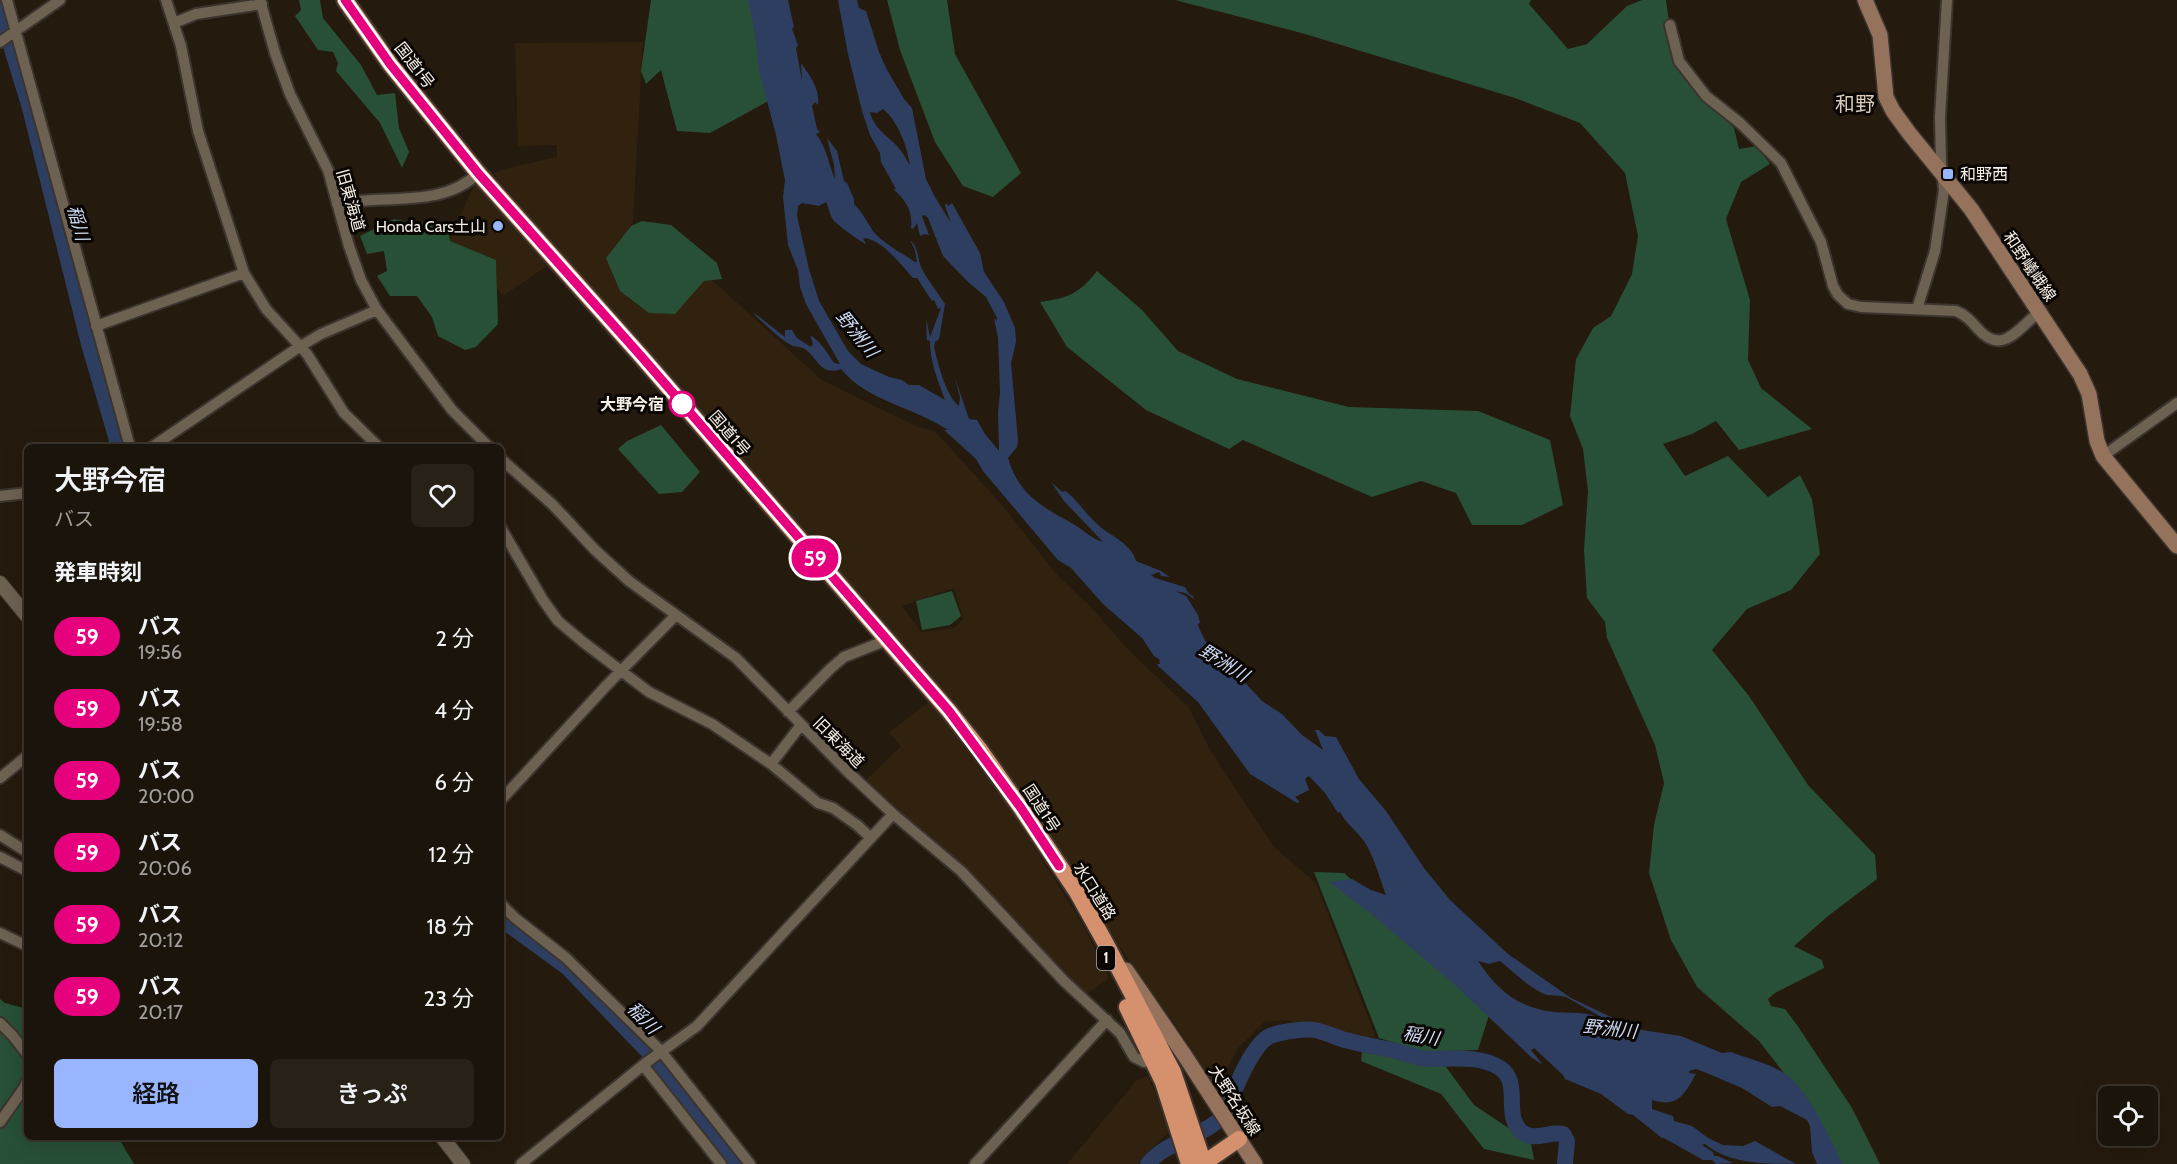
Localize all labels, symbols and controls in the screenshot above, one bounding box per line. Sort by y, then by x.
street label: 国道1号 [391,38,438,92]
district label: 和野 [1835,92,1875,116]
place label: 和野西 [1960,165,2008,184]
street label: 旧東海道 [333,167,368,234]
marker: 和野西 [1941,167,1955,181]
water label: 稲川 [63,203,94,245]
place label: Honda Cars土山 [376,217,486,236]
marker: Honda Cars土山 [491,219,505,233]
street label: 和野嶬峨線 [1999,228,2060,305]
water label: 野洲川 [831,306,884,363]
marker: 大野今宿 [669,391,695,417]
place label: 大野今宿 [600,395,664,414]
street label: 国道1号 [705,407,754,460]
text: 大野今宿 [54,463,166,497]
button: heart [411,464,474,527]
text: バス [54,507,94,531]
line badge: 59 [788,538,842,578]
text: 59 [803,546,827,571]
text: 発車時刻 [54,559,142,586]
text: バス [138,613,182,640]
text: 59 [75,624,99,649]
text: 2 分 [436,625,474,652]
water label: 野洲川 [1195,639,1254,688]
text: 19:56 [138,640,182,664]
text: バス [138,685,182,712]
text: 59 [75,696,99,721]
text: 4 分 [434,697,474,724]
text: 19:58 [138,712,183,736]
street label: 旧東海道 [809,713,868,772]
text: バス [138,757,182,784]
text: 59 [75,768,99,793]
text: 6 分 [435,769,474,796]
street label: 国道1号 [1019,781,1064,836]
text: 20:00 [138,784,195,808]
text: バス [138,829,182,856]
text: 59 [75,840,99,865]
text: 12 分 [428,841,474,868]
text: 20:06 [138,856,192,880]
street label: 水口道路 [1070,859,1120,923]
text: バス [138,901,182,928]
text: 59 [75,912,99,937]
text: 18 分 [427,913,474,940]
text: 20:12 [138,928,184,952]
road number: 1 [1097,946,1115,970]
text: バス [138,973,182,1000]
text: 59 [75,984,99,1009]
text: 23 分 [424,985,474,1012]
water label: 稲川 [623,997,665,1040]
text: 20:17 [138,1000,183,1024]
water label: 野洲川 [1582,1015,1640,1043]
water label: 稲川 [1401,1022,1443,1050]
button: 経路 [54,1059,258,1128]
button: きっぷ [270,1059,474,1128]
street label: 大野名坂線 [1205,1062,1264,1139]
map controls [2098,1086,2158,1146]
button: locate [2098,1086,2158,1146]

